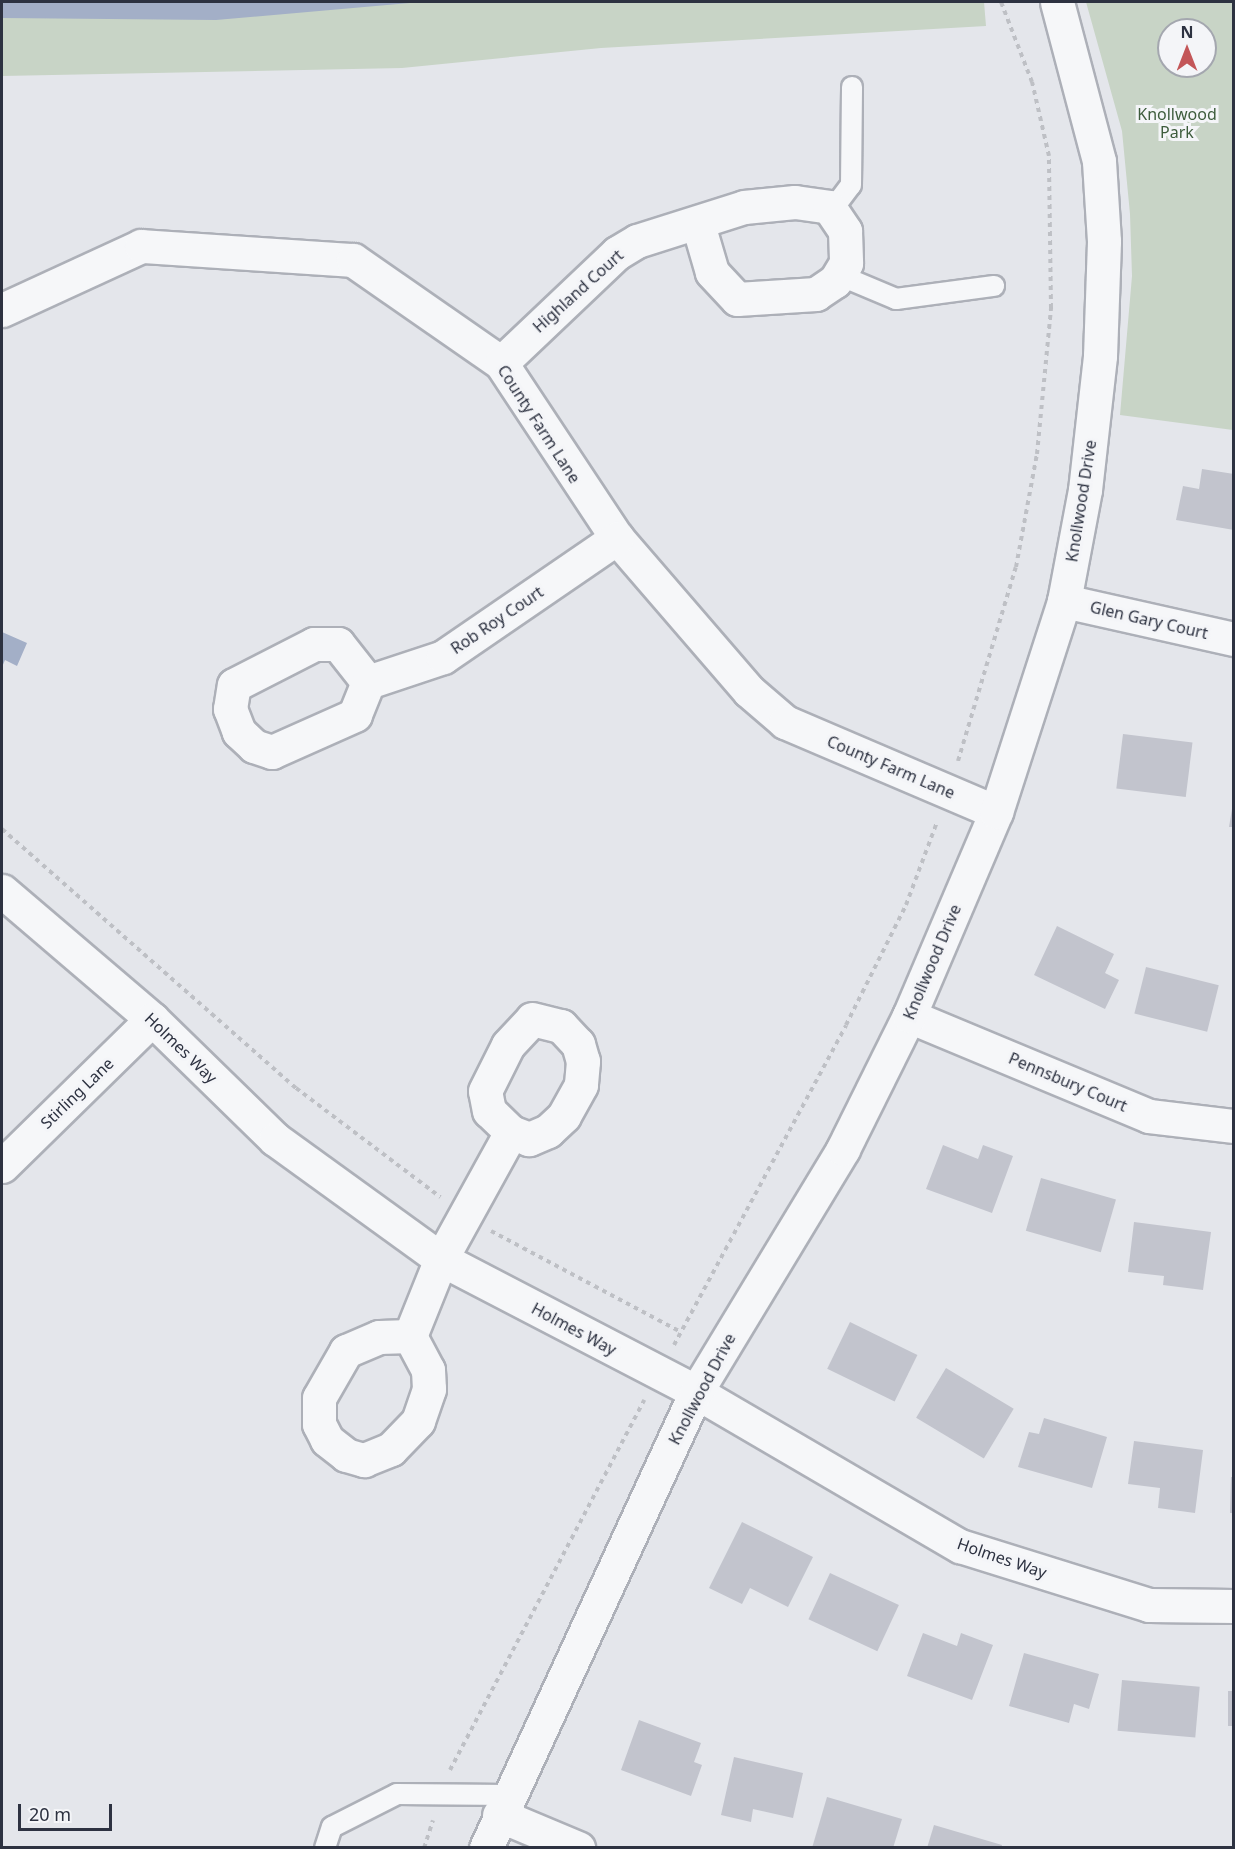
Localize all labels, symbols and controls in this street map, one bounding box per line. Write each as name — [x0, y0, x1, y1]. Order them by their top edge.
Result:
north arrow — [1157, 18, 1217, 78]
text: N — [1180, 21, 1194, 43]
park label: Knollwood Park — [1137, 104, 1217, 142]
street label: Highland Court — [529, 245, 627, 337]
street label: County Farm Lane — [494, 361, 584, 487]
street label: Knollwood Drive — [1062, 439, 1100, 563]
street label: Rob Roy Court — [447, 582, 547, 658]
street label: Glen Gary Court — [1088, 597, 1210, 643]
street label: County Farm Lane — [824, 731, 958, 803]
street label: Knollwood Drive — [899, 902, 965, 1022]
street label: Holmes Way — [141, 1009, 221, 1087]
street label: Pennsbury Court — [1006, 1048, 1130, 1116]
street label: Stirling Lane — [37, 1054, 117, 1132]
street label: Holmes Way — [528, 1299, 620, 1359]
street label: Knollwood Drive — [665, 1330, 739, 1448]
street label: Holmes Way — [955, 1534, 1049, 1582]
scale bar — [21, 1792, 116, 1830]
text: 20 m — [29, 1802, 71, 1826]

